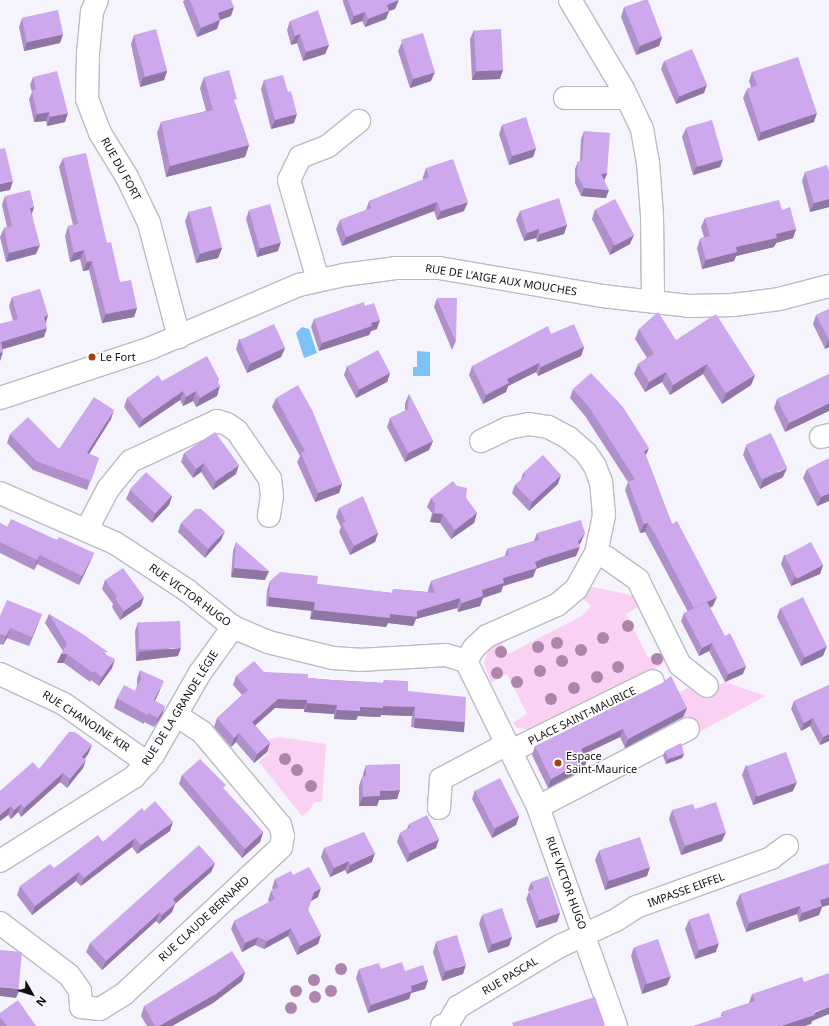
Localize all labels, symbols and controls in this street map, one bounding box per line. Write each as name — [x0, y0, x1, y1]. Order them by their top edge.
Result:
street label: RUE DU FORT — [98, 135, 144, 203]
street label: RUE DE L'AIGE AUX MOUCHES — [424, 261, 578, 299]
place label: Le Fort — [100, 350, 136, 364]
marker: Le Fort — [87, 352, 97, 362]
street label: RUE VICTOR HUGO — [146, 561, 234, 629]
street label: RUE DE LA GRANDE LÉGIE — [139, 648, 221, 768]
street label: PLACE SAINT-MAURICE — [526, 684, 638, 748]
street label: RUE CHANOINE KIR — [40, 688, 132, 754]
place label: Espace Saint-Maurice — [566, 750, 637, 776]
marker: Espace Saint-Maurice — [553, 758, 563, 768]
street label: RUE VICTOR HUGO — [543, 835, 589, 931]
street label: IMPASSE EIFFEL — [646, 870, 726, 910]
street label: RUE CLAUDE BERNARD — [156, 874, 252, 964]
street label: RUE PASCAL — [480, 954, 540, 998]
north arrow — [12, 974, 52, 1014]
text: N — [33, 994, 50, 1010]

